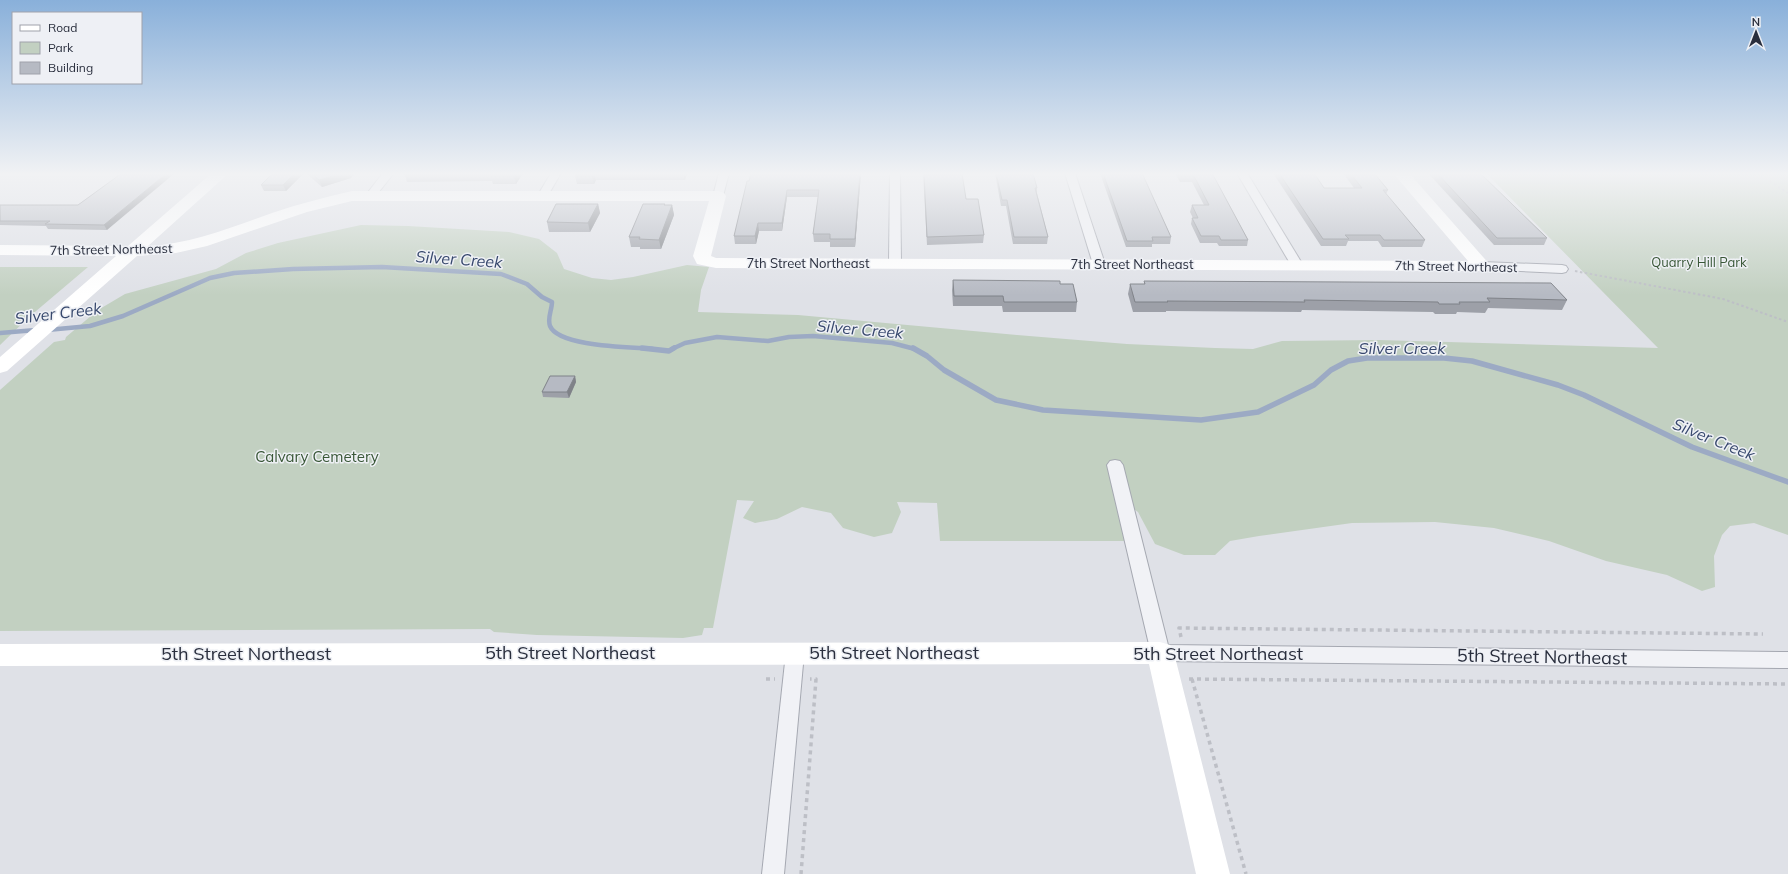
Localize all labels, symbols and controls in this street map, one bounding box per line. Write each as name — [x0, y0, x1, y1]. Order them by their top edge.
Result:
legend — [12, 12, 142, 84]
north arrow — [1736, 12, 1776, 52]
text: N — [1752, 15, 1760, 29]
text: Road — [48, 20, 77, 35]
text: Park — [48, 40, 74, 55]
text: Building — [48, 60, 93, 75]
street label: 7th Street Northeast — [49, 240, 173, 258]
water label: Silver Creek — [415, 246, 504, 272]
park label: Quarry Hill Park — [1651, 254, 1747, 270]
street label: 7th Street Northeast — [747, 255, 870, 271]
street label: 7th Street Northeast — [1071, 256, 1194, 272]
street label: 7th Street Northeast — [1394, 257, 1518, 275]
water label: Silver Creek — [14, 298, 103, 328]
water label: Silver Creek — [816, 315, 905, 343]
water label: Silver Creek — [1359, 338, 1446, 358]
water label: Silver Creek — [1670, 413, 1759, 465]
park label: Calvary Cemetery — [255, 447, 379, 466]
street label: 5th Street Northeast — [485, 641, 655, 664]
street label: 5th Street Northeast — [809, 641, 979, 664]
street label: 5th Street Northeast — [161, 642, 331, 665]
street label: 5th Street Northeast — [1133, 642, 1303, 665]
street label: 5th Street Northeast — [1457, 644, 1627, 669]

